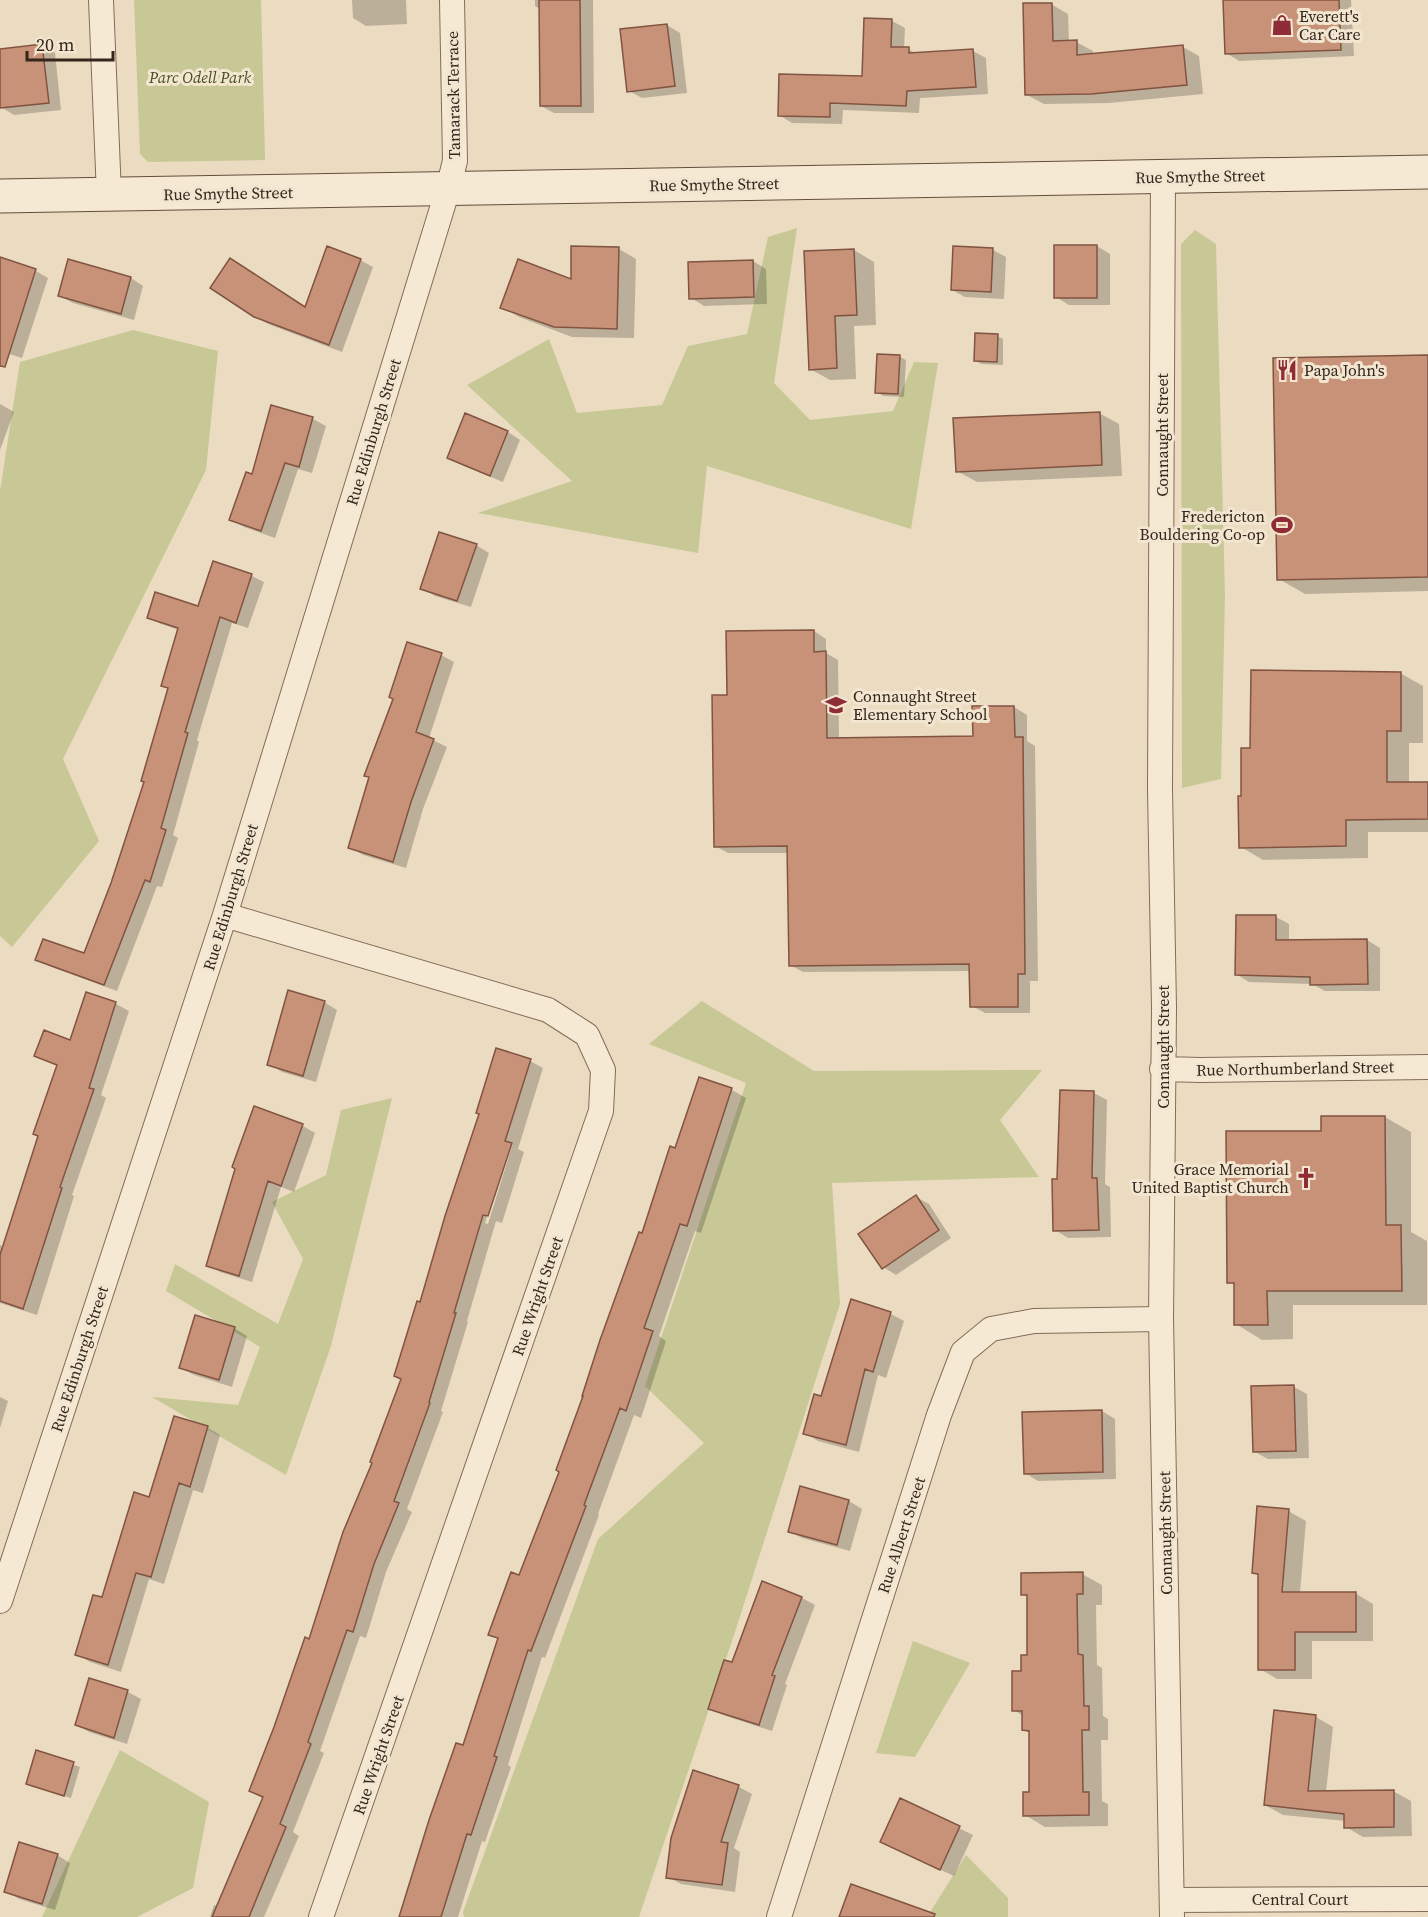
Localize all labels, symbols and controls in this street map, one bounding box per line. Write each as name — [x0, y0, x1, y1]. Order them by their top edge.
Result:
place label: Everett's Car Care — [1299, 5, 1361, 45]
shop icon: Everett's Car Care — [1270, 13, 1294, 37]
scale bar — [27, 24, 112, 62]
street label: Tamarack Terrace — [441, 31, 465, 159]
text: 20 m — [36, 32, 74, 57]
park label: Parc Odell Park — [148, 66, 251, 88]
street label: Rue Smythe Street — [1135, 164, 1266, 188]
street label: Rue Smythe Street — [649, 172, 780, 196]
street label: Rue Smythe Street — [163, 181, 294, 205]
street label: Rue Edinburgh Street — [340, 355, 406, 508]
restaurant icon: Papa John's — [1275, 358, 1299, 382]
place label: Papa John's — [1304, 359, 1385, 381]
street label: Connaught Street — [1151, 372, 1173, 497]
place label: Fredericton Bouldering Co-op — [1140, 505, 1265, 545]
sports icon: Fredericton Bouldering Co-op — [1270, 513, 1294, 537]
place label: Connaught Street Elementary School — [853, 685, 988, 725]
school or university icon: Connaught Street Elementary School — [824, 693, 848, 717]
street label: Rue Edinburgh Street — [197, 820, 263, 973]
street label: Connaught Street — [1152, 984, 1174, 1109]
street label: Rue Northumberland Street — [1196, 1055, 1395, 1081]
place label: Grace Memorial United Baptist Church — [1132, 1158, 1289, 1198]
church icon: Grace Memorial United Baptist Church — [1294, 1166, 1318, 1190]
street label: Rue Wright Street — [506, 1233, 568, 1359]
street label: Rue Edinburgh Street — [45, 1282, 113, 1435]
street label: Connaught Street — [1153, 1470, 1177, 1595]
street label: Rue Albert Street — [872, 1473, 930, 1596]
street label: Rue Wright Street — [347, 1692, 409, 1818]
street label: Central Court — [1252, 1888, 1349, 1910]

